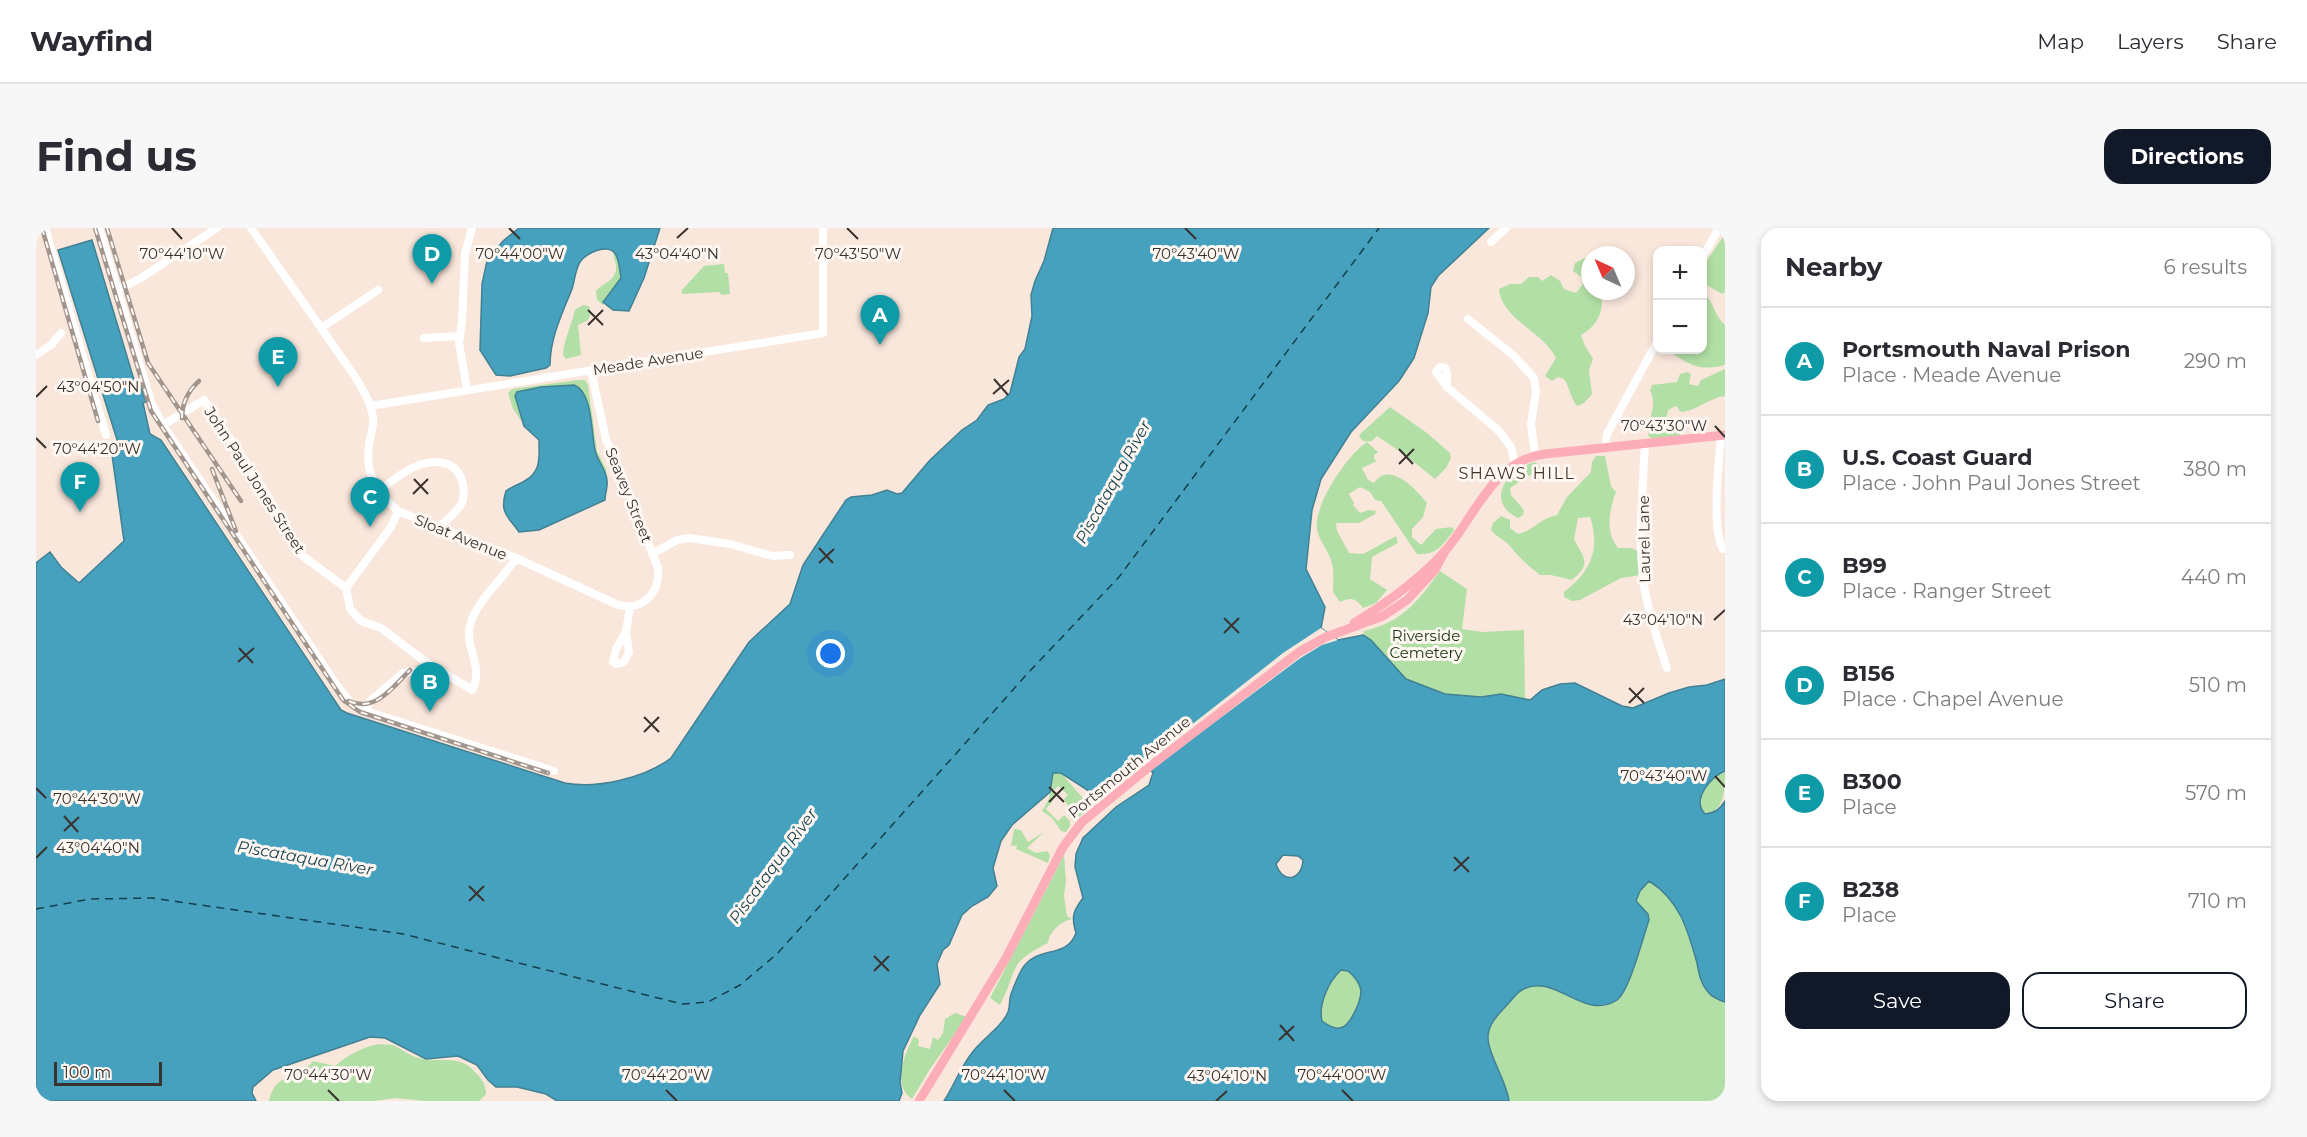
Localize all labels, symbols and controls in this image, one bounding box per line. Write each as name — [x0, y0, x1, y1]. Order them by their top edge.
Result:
text: Wayfind — [30, 24, 153, 58]
text: Map — [2037, 29, 2084, 54]
text: Layers — [2117, 29, 2184, 54]
text: Share — [2217, 29, 2277, 54]
button: Directions — [2104, 129, 2271, 184]
text: Find us — [36, 130, 197, 182]
pin: D — [412, 235, 452, 284]
text: 70°44'10"W — [139, 244, 225, 263]
text: 70°44'00"W — [476, 244, 565, 263]
text: 43°04'40"N — [635, 244, 719, 263]
text: 70°43'50"W — [815, 244, 901, 263]
text: 70°43'40"W — [1153, 244, 1240, 263]
north arrow — [1581, 246, 1635, 300]
map controls — [1653, 246, 1707, 354]
button: + — [1653, 246, 1707, 300]
text: Nearby — [1785, 251, 1882, 283]
text: 6 results — [2163, 255, 2247, 279]
pin: A — [860, 296, 900, 345]
button: − — [1653, 300, 1707, 354]
text: Portsmouth Naval Prison — [1842, 336, 2130, 363]
pin: E — [258, 338, 298, 387]
street label: Meade Avenue — [591, 343, 705, 379]
text: A — [1797, 349, 1812, 373]
text: 290 m — [2184, 349, 2247, 373]
text: Place · Meade Avenue — [1842, 363, 2061, 387]
text: 43°04'50"N — [56, 377, 140, 396]
street label: John Paul Jones Street — [200, 402, 310, 557]
text: 70°43'30"W — [1621, 416, 1707, 435]
water label: Piscataqua River — [1071, 417, 1155, 547]
text: 70°44'20"W — [53, 439, 141, 458]
text: U.S. Coast Guard — [1842, 444, 2033, 471]
street label: Seavey Street — [601, 445, 657, 545]
text: B — [1797, 457, 1812, 481]
text: 380 m — [2183, 457, 2247, 481]
pin: F — [60, 462, 99, 512]
district label: SHAWS HILL — [1459, 464, 1576, 483]
text: Place · John Paul Jones Street — [1842, 471, 2141, 495]
pin: C — [350, 478, 390, 527]
street label: Laurel Lane — [1634, 495, 1654, 583]
street label: Sloat Avenue — [412, 510, 510, 564]
text: B99 — [1842, 552, 1887, 579]
text: C — [1797, 565, 1812, 589]
text: 440 m — [2181, 565, 2247, 589]
text: Place · Ranger Street — [1842, 579, 2051, 603]
text: 43°04'10"N — [1623, 610, 1703, 629]
park label: Riverside Cemetery — [1389, 626, 1463, 662]
your location — [816, 639, 845, 668]
text: B156 — [1842, 660, 1895, 687]
pin: B — [410, 662, 450, 712]
text: D — [1796, 673, 1813, 697]
text: 510 m — [2189, 673, 2247, 697]
text: Place · Chapel Avenue — [1842, 687, 2063, 711]
street label: Portsmouth Avenue — [1064, 712, 1194, 822]
text: 70°43'40"W — [1621, 766, 1708, 785]
text: B300 — [1842, 768, 1902, 795]
text: E — [1798, 781, 1811, 805]
text: 570 m — [2185, 781, 2247, 805]
text: 70°44'30"W — [53, 789, 141, 808]
text: Place — [1842, 795, 1897, 819]
water label: Piscataqua River — [725, 804, 821, 927]
water label: Piscataqua River — [236, 837, 375, 879]
text: 43°04'40"N — [56, 838, 140, 857]
text: B238 — [1842, 876, 1899, 903]
text: F — [1798, 889, 1811, 913]
text: 710 m — [2188, 889, 2247, 913]
text: Place — [1842, 903, 1897, 927]
button: Save — [1785, 972, 2010, 1029]
button: Share — [2022, 972, 2247, 1029]
scale bar — [54, 1059, 162, 1086]
text: 100 m — [63, 1063, 111, 1082]
text: 70°44'30"W — [284, 1065, 372, 1084]
text: 70°44'20"W — [622, 1065, 710, 1084]
text: 70°44'10"W — [961, 1065, 1047, 1084]
text: 70°44'00"W — [1298, 1065, 1387, 1084]
text: 43°04'10"N — [1187, 1066, 1267, 1085]

